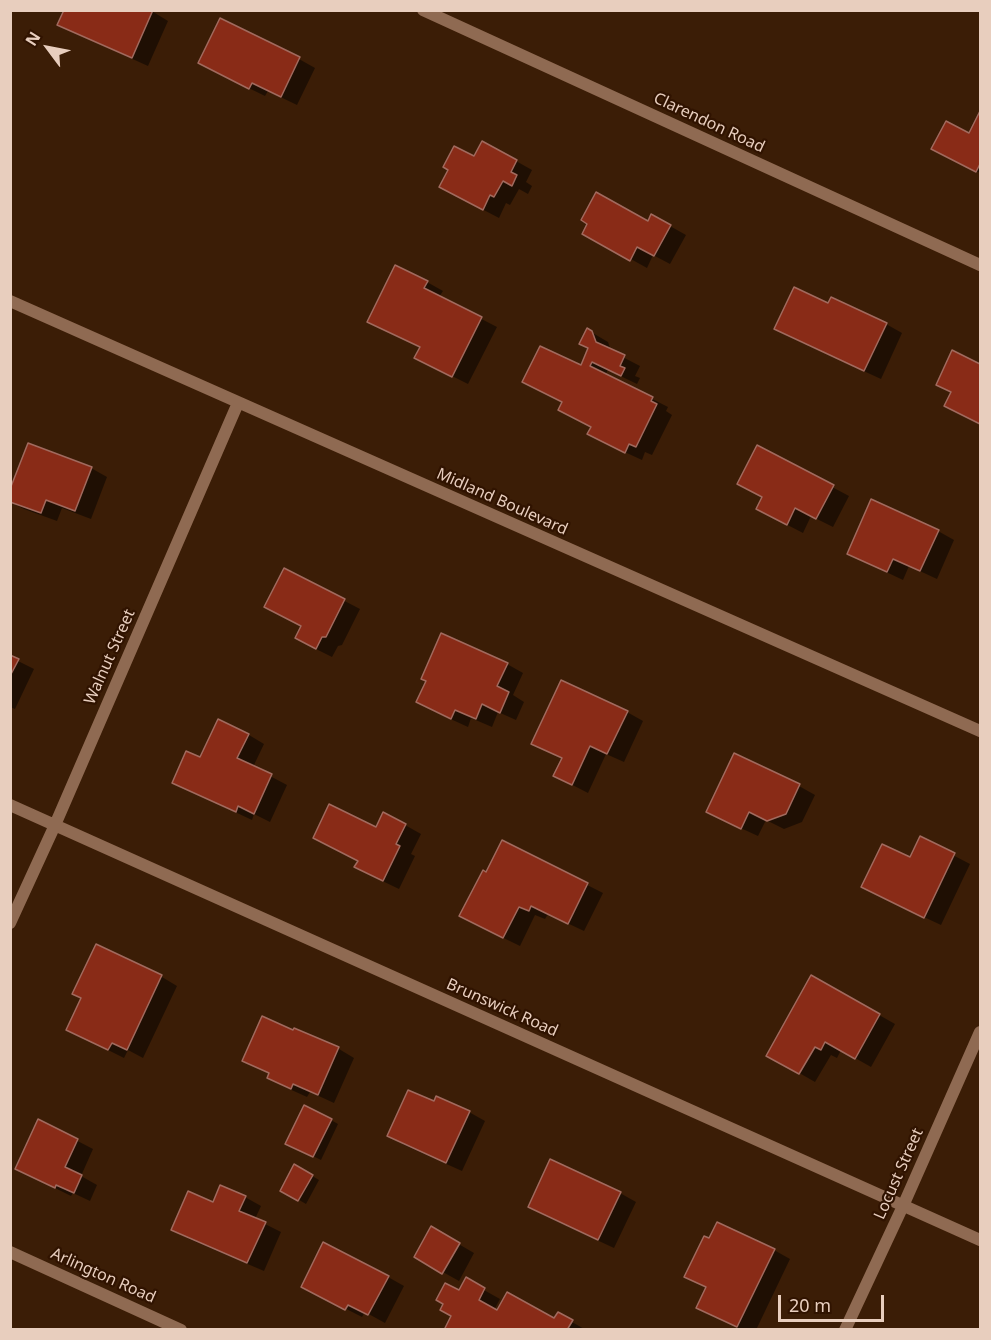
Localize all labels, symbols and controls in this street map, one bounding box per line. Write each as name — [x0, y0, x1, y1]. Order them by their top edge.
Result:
north arrow — [18, 18, 78, 78]
text: N — [20, 27, 46, 50]
street label: Clarendon Road — [650, 89, 768, 157]
street label: Midland Boulevard — [433, 464, 571, 540]
street label: Walnut Street — [80, 606, 140, 708]
street label: Brunswick Road — [443, 975, 561, 1041]
street label: Locust Street — [870, 1125, 928, 1223]
street label: Arlington Road — [48, 1244, 158, 1308]
scale bar — [781, 1283, 888, 1321]
text: 20 m — [789, 1293, 831, 1317]

